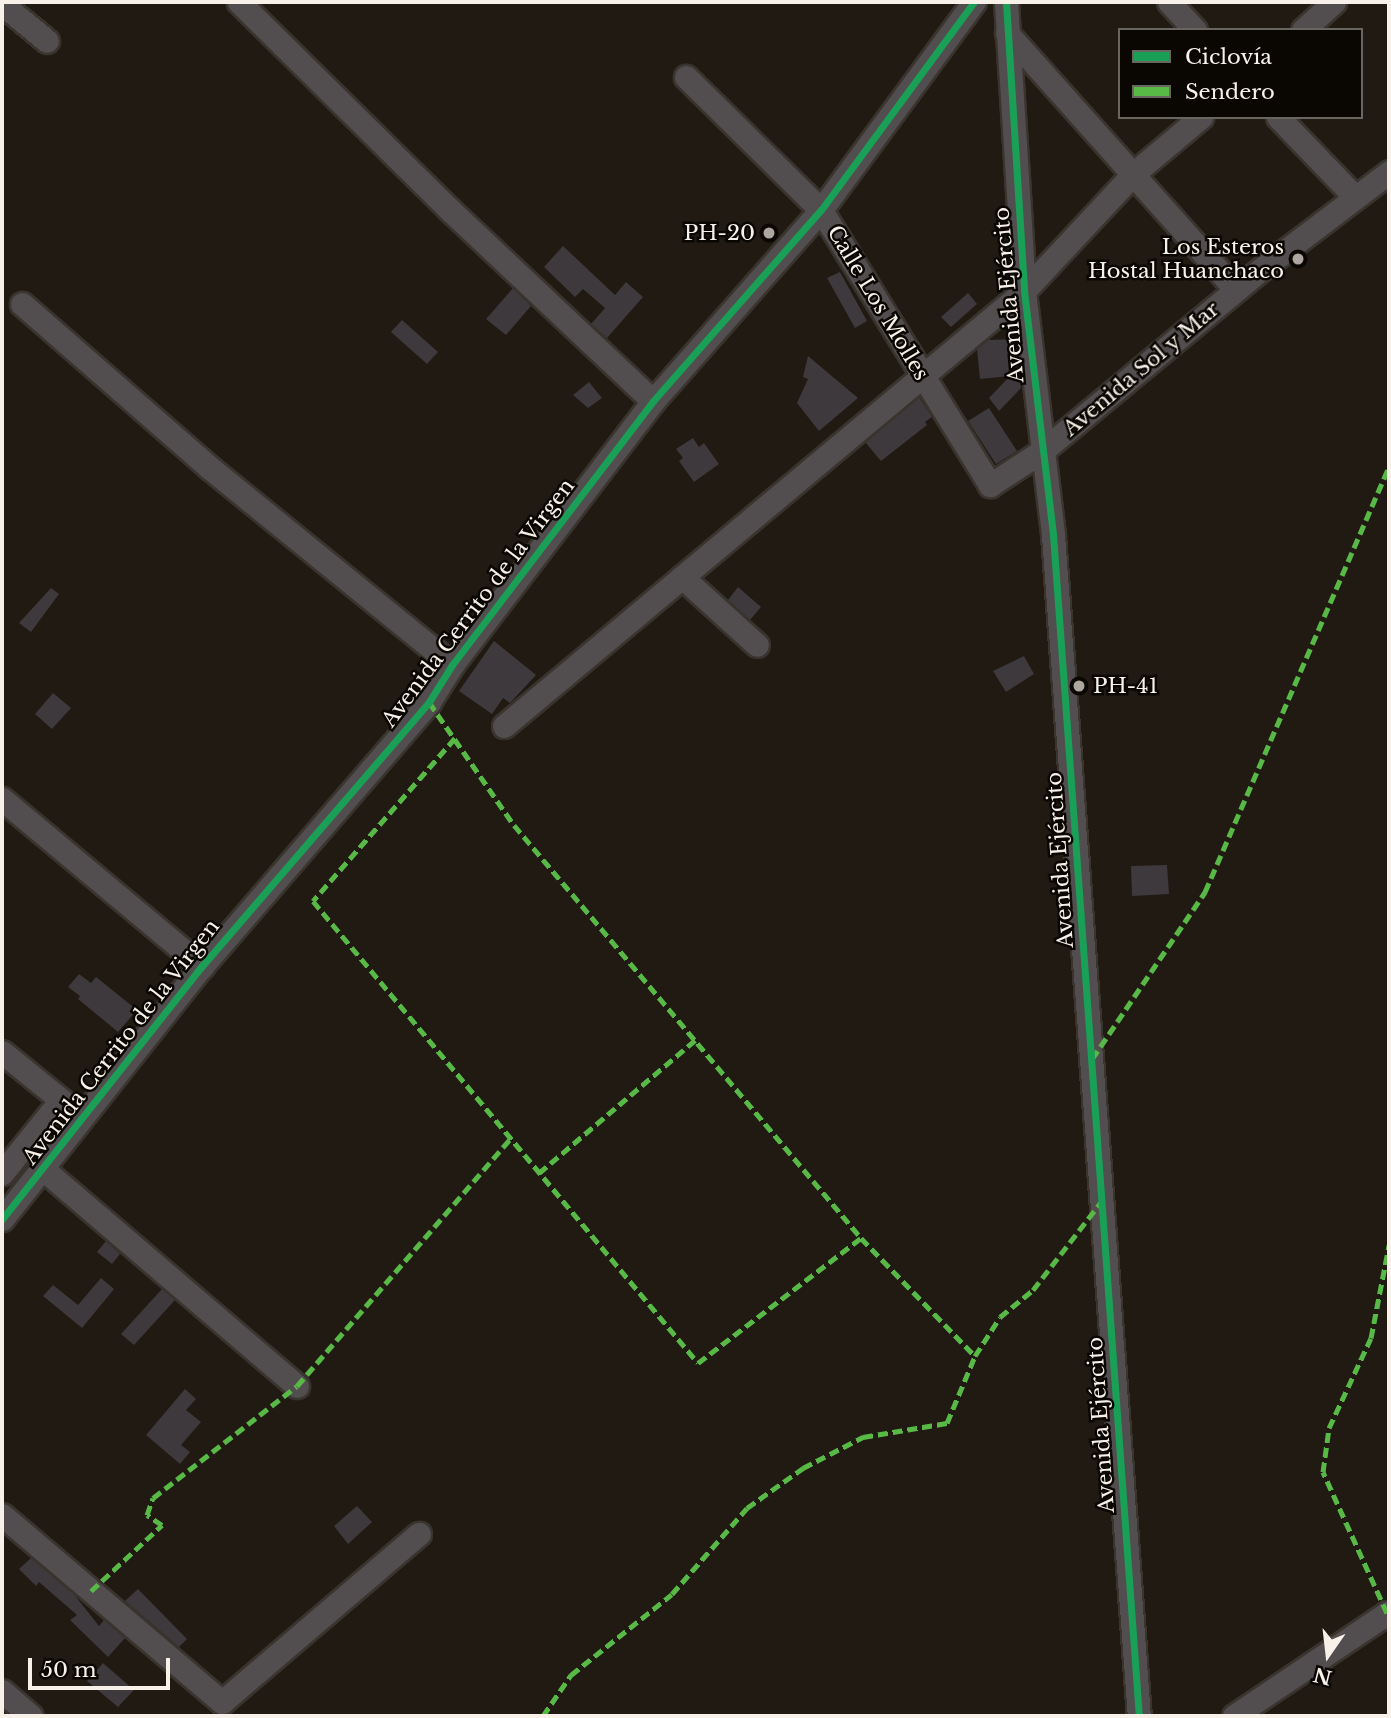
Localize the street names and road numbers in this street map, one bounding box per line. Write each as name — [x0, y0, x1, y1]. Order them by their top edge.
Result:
street label: Avenida Ejército — [989, 206, 1029, 384]
street label: Calle Los Molles — [822, 221, 934, 385]
street label: Avenida Sol y Mar — [1057, 296, 1225, 442]
street label: Avenida Cerrito de la Virgen — [376, 473, 580, 733]
street label: Avenida Ejército — [1041, 771, 1079, 949]
street label: Avenida Cerrito de la Virgen — [17, 914, 225, 1170]
street label: Avenida Ejército — [1082, 1336, 1120, 1514]

